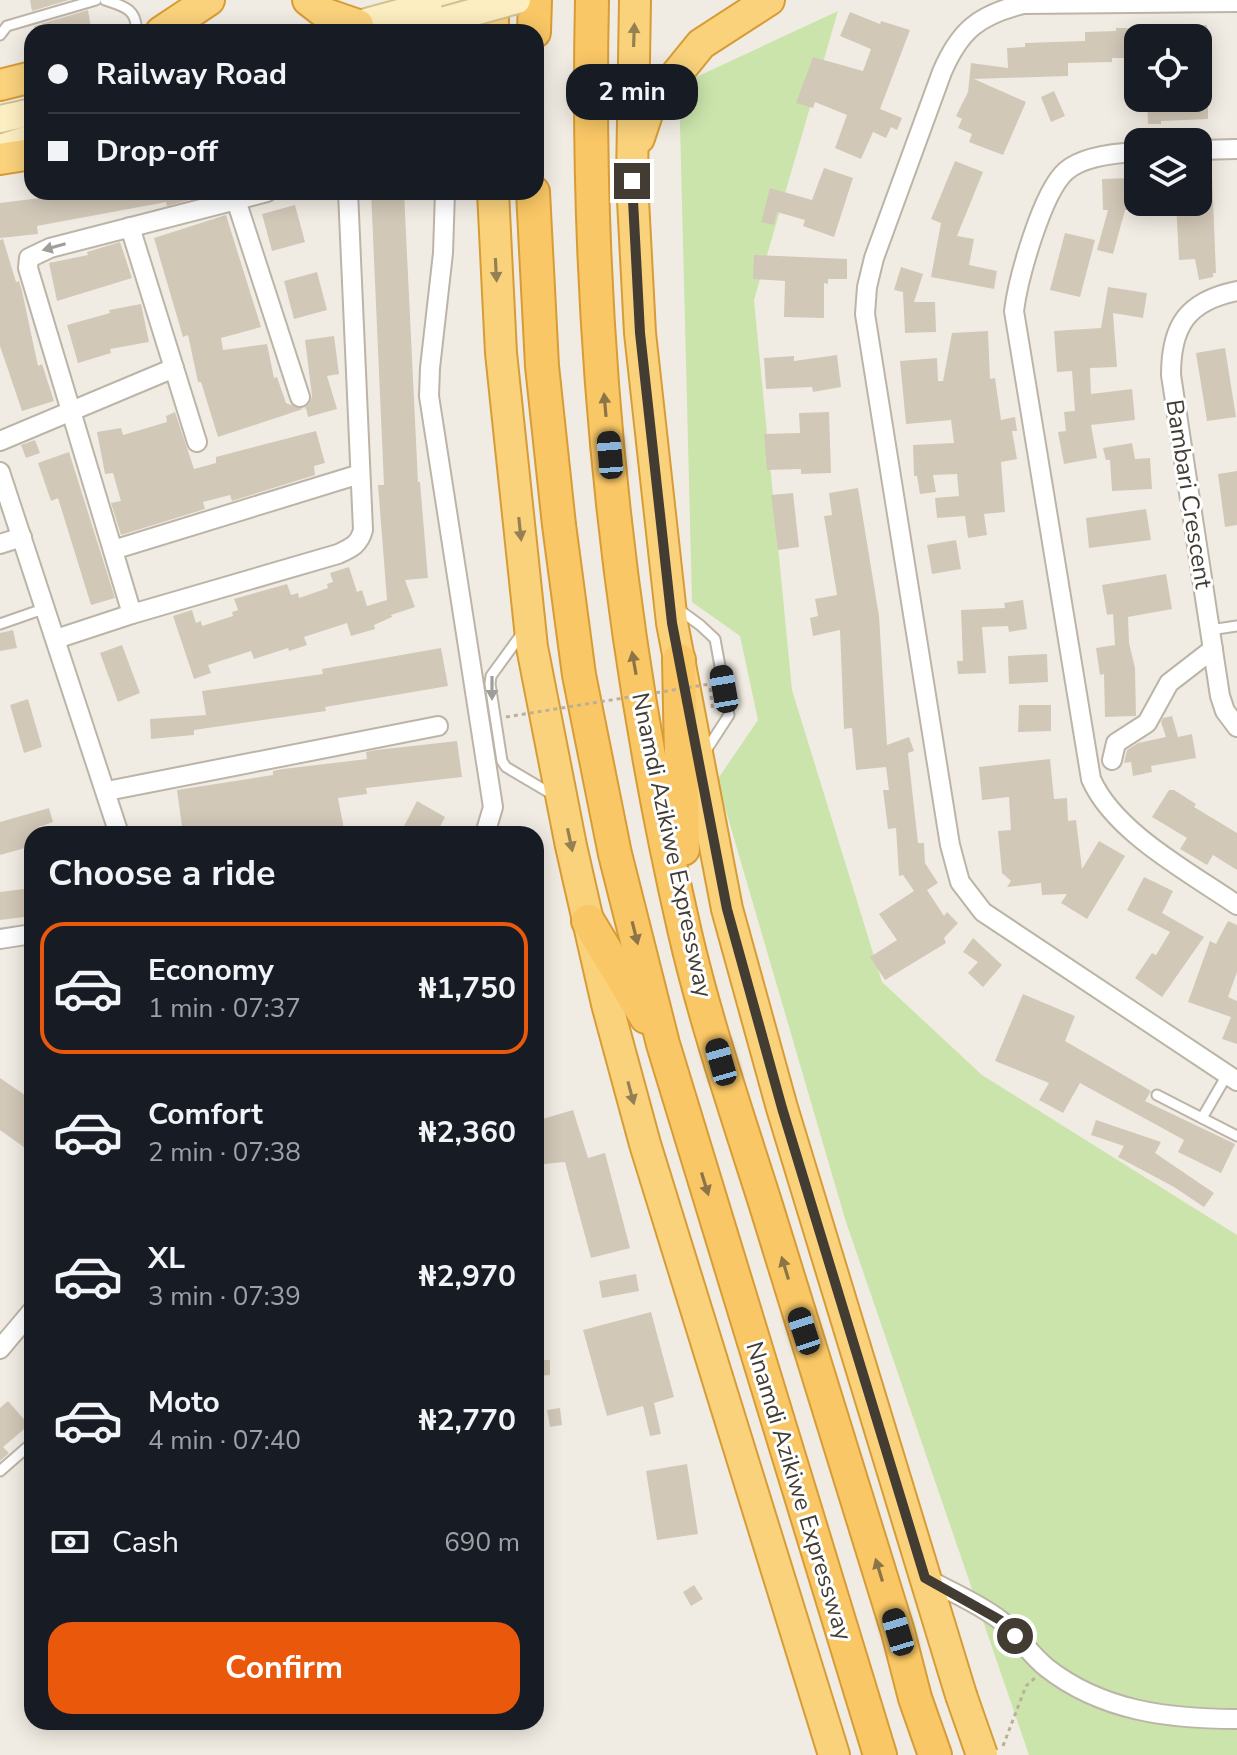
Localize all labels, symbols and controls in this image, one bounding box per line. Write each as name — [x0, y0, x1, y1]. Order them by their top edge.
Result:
one-way arrow — [627, 22, 640, 47]
map controls — [1124, 24, 1212, 216]
button: locate — [1124, 24, 1212, 112]
text: Railway Road — [96, 54, 287, 95]
callout: 2 min — [566, 65, 698, 121]
text: 2 min — [598, 74, 666, 109]
button: layers — [1124, 128, 1212, 216]
text: Drop-off — [96, 131, 218, 172]
route end — [614, 163, 650, 199]
one-way arrow — [42, 241, 66, 254]
one-way arrow — [490, 258, 503, 283]
one-way arrow — [598, 392, 611, 417]
street label: Bambari Crescent — [1158, 397, 1220, 591]
car — [596, 430, 624, 480]
one-way arrow — [513, 517, 526, 542]
one-way arrow — [627, 650, 640, 675]
car — [708, 663, 740, 715]
one-way arrow — [486, 676, 498, 702]
street label: Nnamdi Azikiwe Expressway — [624, 690, 720, 1001]
one-way arrow — [564, 828, 577, 853]
text: Choose a ride — [48, 849, 276, 898]
one-way arrow — [630, 921, 642, 946]
text: Economy — [148, 950, 274, 991]
icon: car — [52, 952, 124, 1024]
text: ₦1,750 — [419, 968, 516, 1009]
text: 1 min · 07:37 — [148, 991, 301, 1026]
car — [703, 1036, 739, 1088]
one-way arrow — [625, 1082, 638, 1106]
text: Comfort — [148, 1094, 263, 1135]
icon: car — [52, 1096, 124, 1168]
text: ₦2,360 — [419, 1112, 516, 1153]
text: 2 min · 07:38 — [148, 1135, 301, 1170]
one-way arrow — [699, 1172, 712, 1196]
text: XL — [148, 1238, 185, 1279]
icon: car — [52, 1240, 124, 1312]
one-way arrow — [778, 1255, 791, 1279]
text: ₦2,970 — [419, 1256, 516, 1297]
text: 3 min · 07:39 — [148, 1279, 301, 1314]
car — [785, 1304, 823, 1358]
street label: Nnamdi Azikiwe Expressway — [738, 1338, 860, 1645]
text: Moto — [148, 1382, 220, 1423]
icon: car — [52, 1384, 124, 1456]
text: ₦2,770 — [419, 1400, 516, 1441]
text: 4 min · 07:40 — [148, 1423, 301, 1458]
icon: cash — [48, 1520, 92, 1564]
text: Cash — [112, 1522, 179, 1563]
text: 690 m — [444, 1525, 520, 1560]
one-way arrow — [872, 1557, 885, 1581]
car — [880, 1606, 916, 1658]
route start — [997, 1618, 1033, 1654]
button: Confirm — [48, 1622, 520, 1714]

